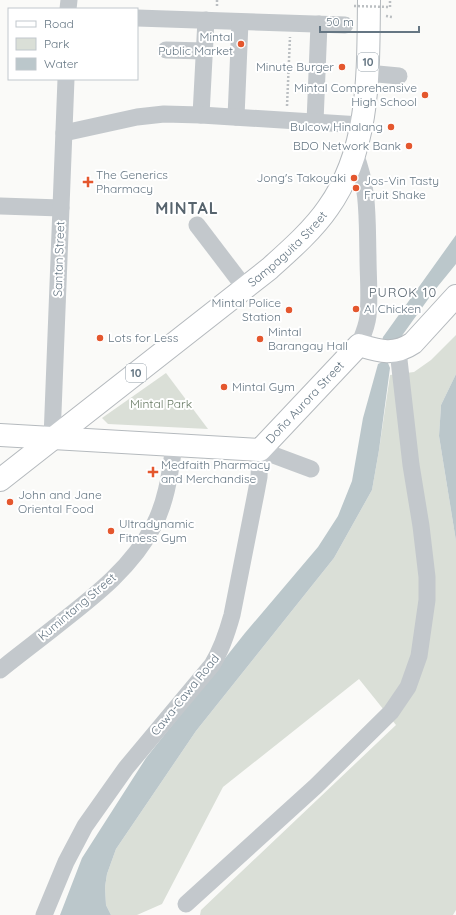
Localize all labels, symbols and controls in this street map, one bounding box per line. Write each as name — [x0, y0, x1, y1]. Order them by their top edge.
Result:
legend — [8, 8, 138, 80]
scale bar — [320, 8, 419, 34]
text: 50 m — [326, 14, 354, 29]
text: Road — [44, 16, 74, 31]
place label: Mintal Public Market — [158, 29, 233, 58]
text: Park — [44, 36, 69, 51]
marker: Mintal Public Market — [236, 39, 246, 49]
road number: 10 — [358, 53, 378, 71]
text: Water — [44, 56, 79, 71]
place label: Minute Burger — [256, 59, 334, 74]
marker: Minute Burger — [337, 62, 347, 72]
place label: Mintal Comprehensive High School — [294, 80, 417, 109]
marker: Mintal Comprehensive High School — [420, 90, 430, 100]
place label: Bulcow Hinalang — [290, 119, 383, 134]
marker: Bulcow Hinalang — [386, 122, 396, 132]
place label: BDO Network Bank — [293, 138, 401, 153]
marker: BDO Network Bank — [404, 141, 414, 151]
place label: The Generics Pharmacy — [96, 167, 168, 196]
place label: Jong's Takoyaki — [256, 170, 346, 185]
marker: Jong's Takoyaki — [349, 173, 359, 183]
place label: Jos-Vin Tasty Fruit Shake — [364, 173, 439, 202]
marker: The Generics Pharmacy — [83, 177, 93, 187]
marker: Jos-Vin Tasty Fruit Shake — [351, 183, 361, 193]
district label: MINTAL — [155, 198, 219, 218]
street label: Sampaguita Street — [245, 208, 330, 290]
street label: Santan Street — [50, 221, 67, 297]
district label: PUROK 10 — [369, 284, 437, 300]
place label: Mintal Police Station — [212, 295, 281, 324]
place label: Al Chicken — [364, 301, 421, 316]
marker: Al Chicken — [351, 304, 361, 314]
marker: Mintal Police Station — [284, 305, 294, 315]
place label: Mintal Barangay Hall — [268, 324, 348, 353]
place label: Lots for Less — [108, 330, 179, 345]
marker: Lots for Less — [95, 333, 105, 343]
marker: Mintal Barangay Hall — [255, 334, 265, 344]
street label: Doña Aurora Street — [262, 358, 347, 446]
road number: 10 — [126, 364, 146, 382]
place label: Mintal Gym — [232, 379, 295, 394]
marker: Mintal Gym — [219, 382, 229, 392]
park label: Mintal Park — [130, 396, 192, 411]
place label: Medfaith Pharmacy and Merchandise — [161, 457, 270, 486]
marker: Medfaith Pharmacy and Merchandise — [148, 467, 158, 477]
place label: John and Jane Oriental Food — [18, 487, 102, 516]
marker: John and Jane Oriental Food — [5, 497, 15, 507]
place label: Ultradynamic Fitness Gym — [119, 516, 194, 545]
marker: Ultradynamic Fitness Gym — [106, 526, 116, 536]
street label: Kumintang Street — [35, 570, 119, 644]
street label: Cawa-Cawa Road — [147, 651, 222, 738]

